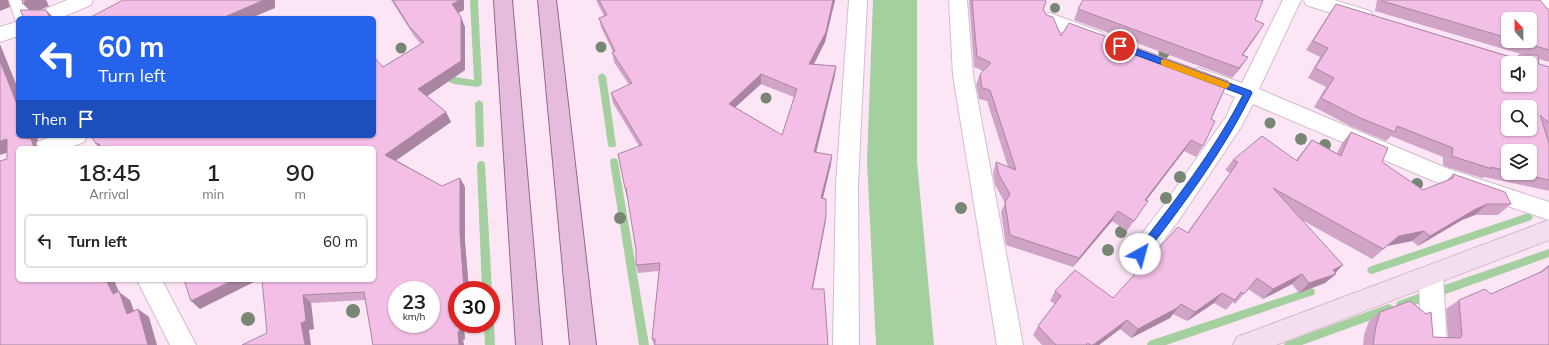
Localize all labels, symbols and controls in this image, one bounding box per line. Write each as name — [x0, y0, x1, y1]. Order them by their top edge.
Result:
north arrow — [1501, 12, 1537, 48]
map controls — [1501, 12, 1537, 180]
text: 60 m — [98, 29, 164, 64]
pin — [1103, 29, 1137, 63]
icon: left — [32, 32, 84, 84]
icon: arrive — [1109, 35, 1131, 57]
button: sound — [1501, 56, 1537, 92]
text: Turn left — [98, 64, 166, 87]
button: search — [1501, 100, 1537, 136]
icon: arrive — [75, 108, 97, 130]
text: Then — [32, 110, 67, 129]
button: layers — [1501, 144, 1537, 180]
text: 18:45 — [77, 157, 141, 187]
text: 1 — [206, 157, 220, 187]
text: 90 — [286, 157, 315, 187]
text: Arrival — [89, 186, 129, 202]
text: min — [202, 186, 224, 202]
text: m — [294, 186, 306, 202]
icon: left — [34, 230, 56, 252]
text: Turn left — [68, 232, 127, 251]
text: 60 m — [323, 232, 358, 251]
position arrow — [1119, 233, 1161, 275]
speed limit sign: 30 — [448, 281, 500, 333]
text: 23 — [402, 289, 426, 314]
text: km/h — [403, 310, 425, 323]

